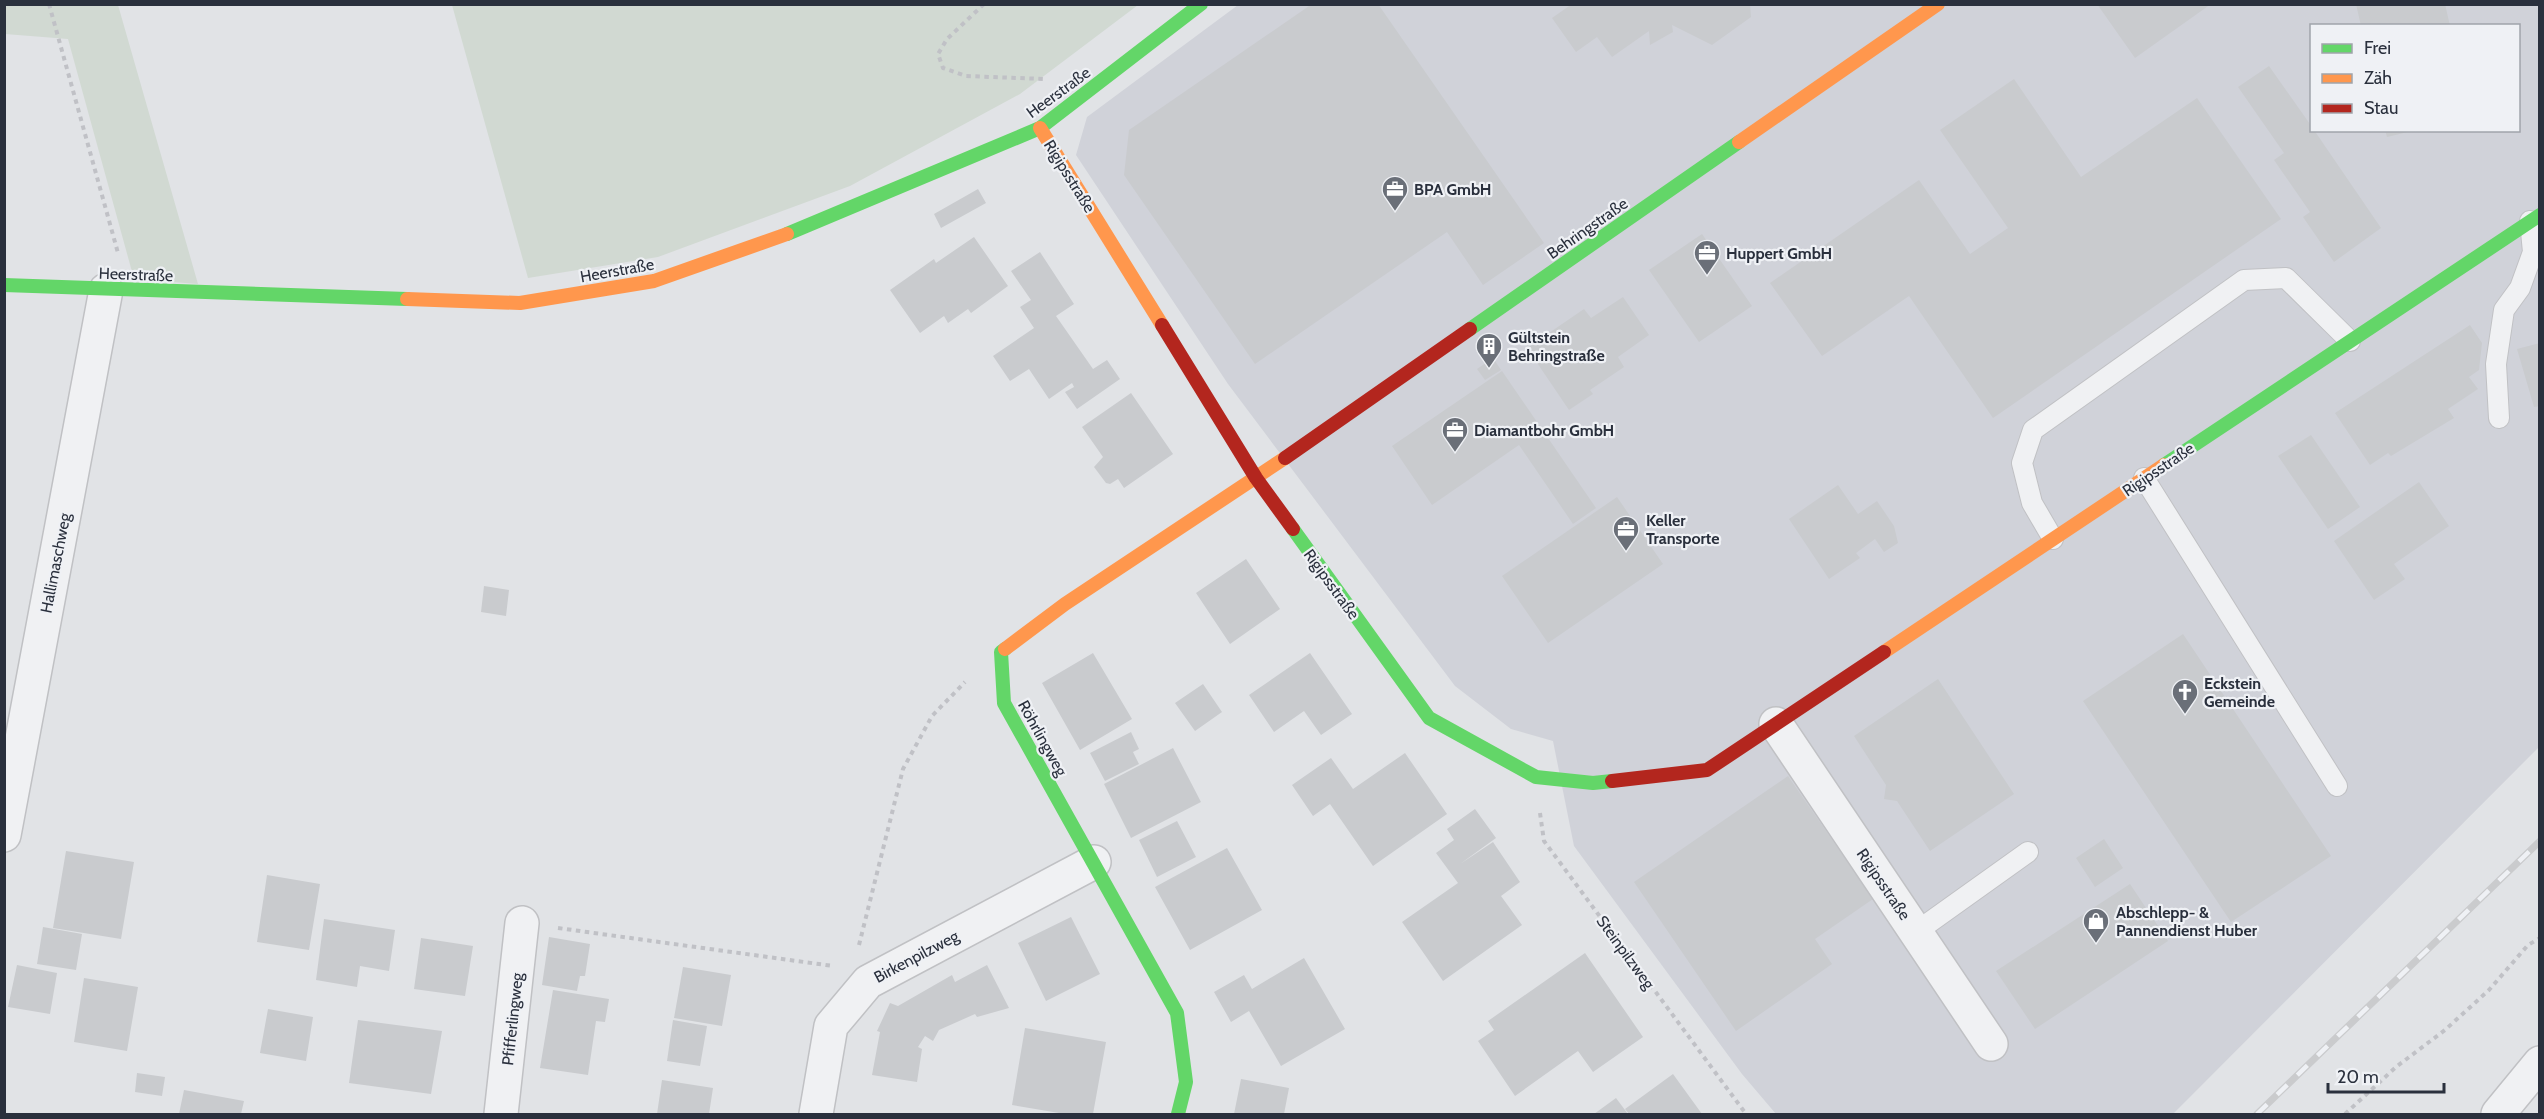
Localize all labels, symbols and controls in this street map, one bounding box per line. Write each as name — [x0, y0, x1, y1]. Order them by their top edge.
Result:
legend — [2310, 24, 2520, 132]
text: Frei — [2364, 37, 2391, 59]
street label: Heerstraße — [1023, 63, 1094, 122]
text: Zäh — [2364, 67, 2392, 89]
text: Stau — [2364, 97, 2398, 119]
street label: Rigipsstraße — [1040, 136, 1099, 216]
office icon: BPA GmbH — [1380, 174, 1410, 212]
place label: BPA GmbH — [1414, 180, 1491, 199]
street label: Behringstraße — [1543, 194, 1631, 263]
office icon: Huppert GmbH — [1692, 238, 1722, 276]
place label: Huppert GmbH — [1726, 244, 1832, 263]
street label: Heerstraße — [579, 255, 655, 286]
street label: Heerstraße — [98, 264, 174, 285]
place label: Gültstein Behringstraße — [1508, 328, 1605, 365]
building icon: Gültstein Behringstraße — [1474, 331, 1504, 369]
office icon: Diamantbohr GmbH — [1440, 415, 1470, 453]
place label: Diamantbohr GmbH — [1474, 421, 1614, 440]
street label: Rigipsstraße — [2119, 439, 2198, 500]
street label: Hallimaschweg — [36, 510, 75, 615]
place label: Keller Transporte — [1646, 511, 1720, 548]
office icon: Keller Transporte — [1611, 514, 1641, 552]
street label: Rigipsstraße — [1300, 545, 1363, 623]
place label: Eckstein Gemeinde — [2204, 674, 2275, 711]
church icon: Eckstein Gemeinde — [2170, 677, 2200, 715]
street label: Röhrlingweg — [1014, 697, 1072, 780]
street label: Rigipsstraße — [1853, 845, 1914, 924]
place label: Abschlepp- & Pannendienst Huber — [2116, 903, 2258, 940]
shop icon: Abschlepp- & Pannendienst Huber — [2081, 906, 2111, 944]
street label: Steinpilzweg — [1593, 912, 1659, 994]
street label: Birkenpilzweg — [871, 926, 963, 987]
street label: Pfifferlingweg — [498, 971, 527, 1066]
scale bar — [2328, 1056, 2444, 1094]
text: 20 m — [2337, 1066, 2379, 1088]

